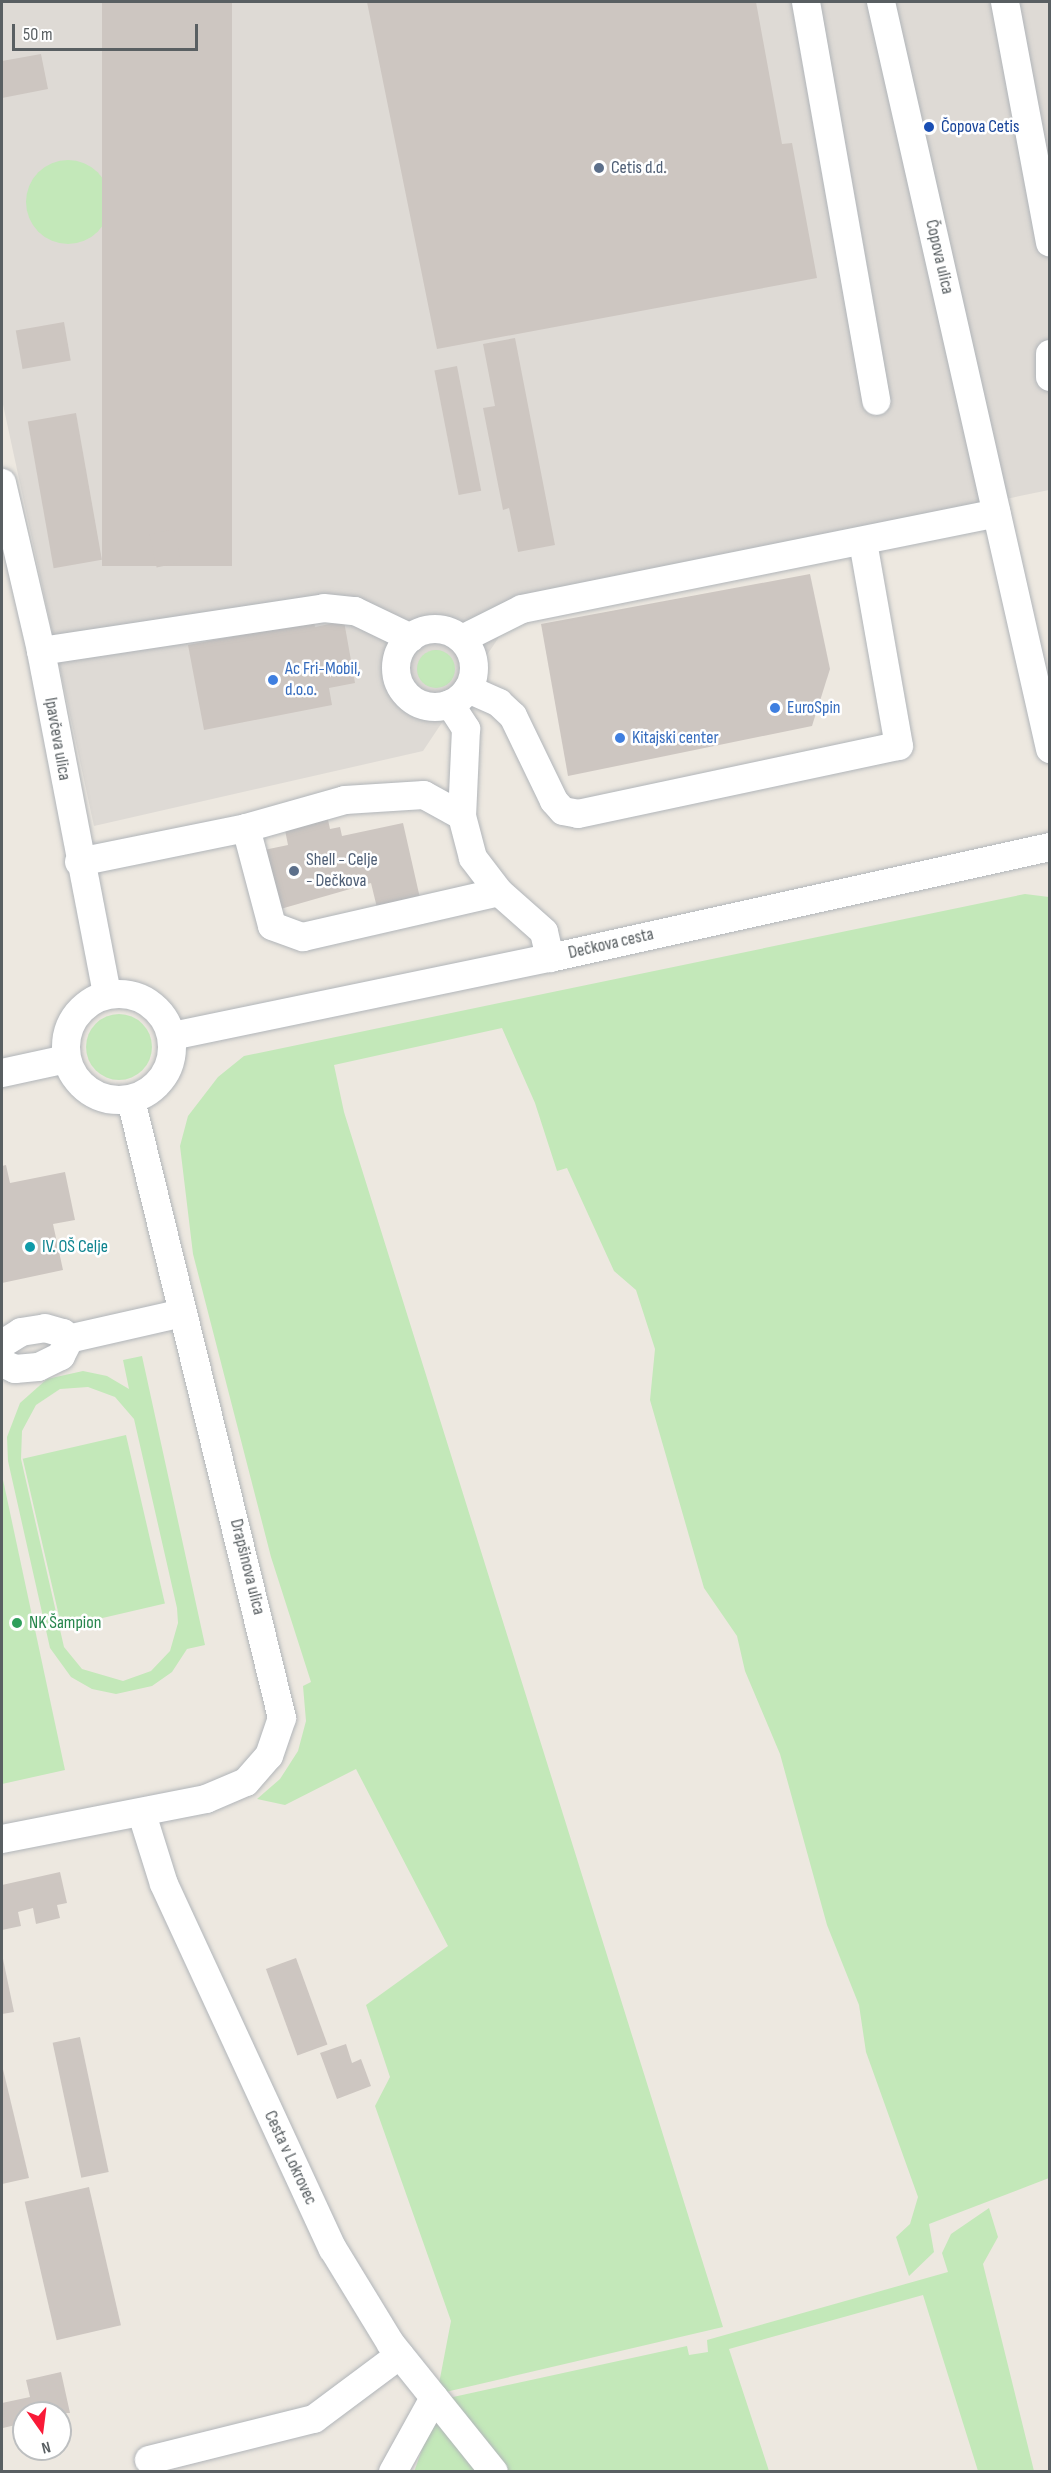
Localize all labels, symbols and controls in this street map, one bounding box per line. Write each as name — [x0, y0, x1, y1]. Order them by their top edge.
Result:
scale bar — [15, 12, 201, 50]
text: 50 m — [23, 24, 53, 45]
place label: Čopova Cetis — [941, 116, 1019, 138]
marker: Čopova Cetis — [922, 120, 936, 134]
place label: Cetis d.d. — [611, 157, 667, 179]
marker: Cetis d.d. — [592, 161, 606, 175]
street label: Čopova ulica — [920, 218, 958, 296]
place label: Ac Fri-Mobil, d.o.o. — [285, 659, 361, 702]
marker: Ac Fri-Mobil, d.o.o. — [266, 673, 280, 687]
street label: Ipavčeva ulica — [39, 696, 75, 782]
place label: EuroSpin — [787, 697, 840, 719]
marker: EuroSpin — [768, 701, 782, 715]
place label: Kitajski center — [632, 727, 719, 749]
marker: Kitajski center — [613, 731, 627, 745]
place label: Shell - Celje - Dečkova — [306, 850, 378, 892]
marker: Shell - Celje - Dečkova — [287, 864, 301, 878]
street label: Dečkova cesta — [566, 924, 656, 964]
place label: IV. OŠ Celje — [42, 1236, 108, 1258]
marker: IV. OŠ Celje — [23, 1240, 37, 1254]
street label: Drapšinova ulica — [225, 1517, 269, 1617]
place label: NK Šampion — [29, 1612, 101, 1634]
marker: NK Šampion — [10, 1616, 24, 1630]
street label: Cesta v Lokrovec — [259, 2107, 321, 2209]
north arrow — [12, 2401, 72, 2461]
text: N — [40, 2437, 52, 2457]

